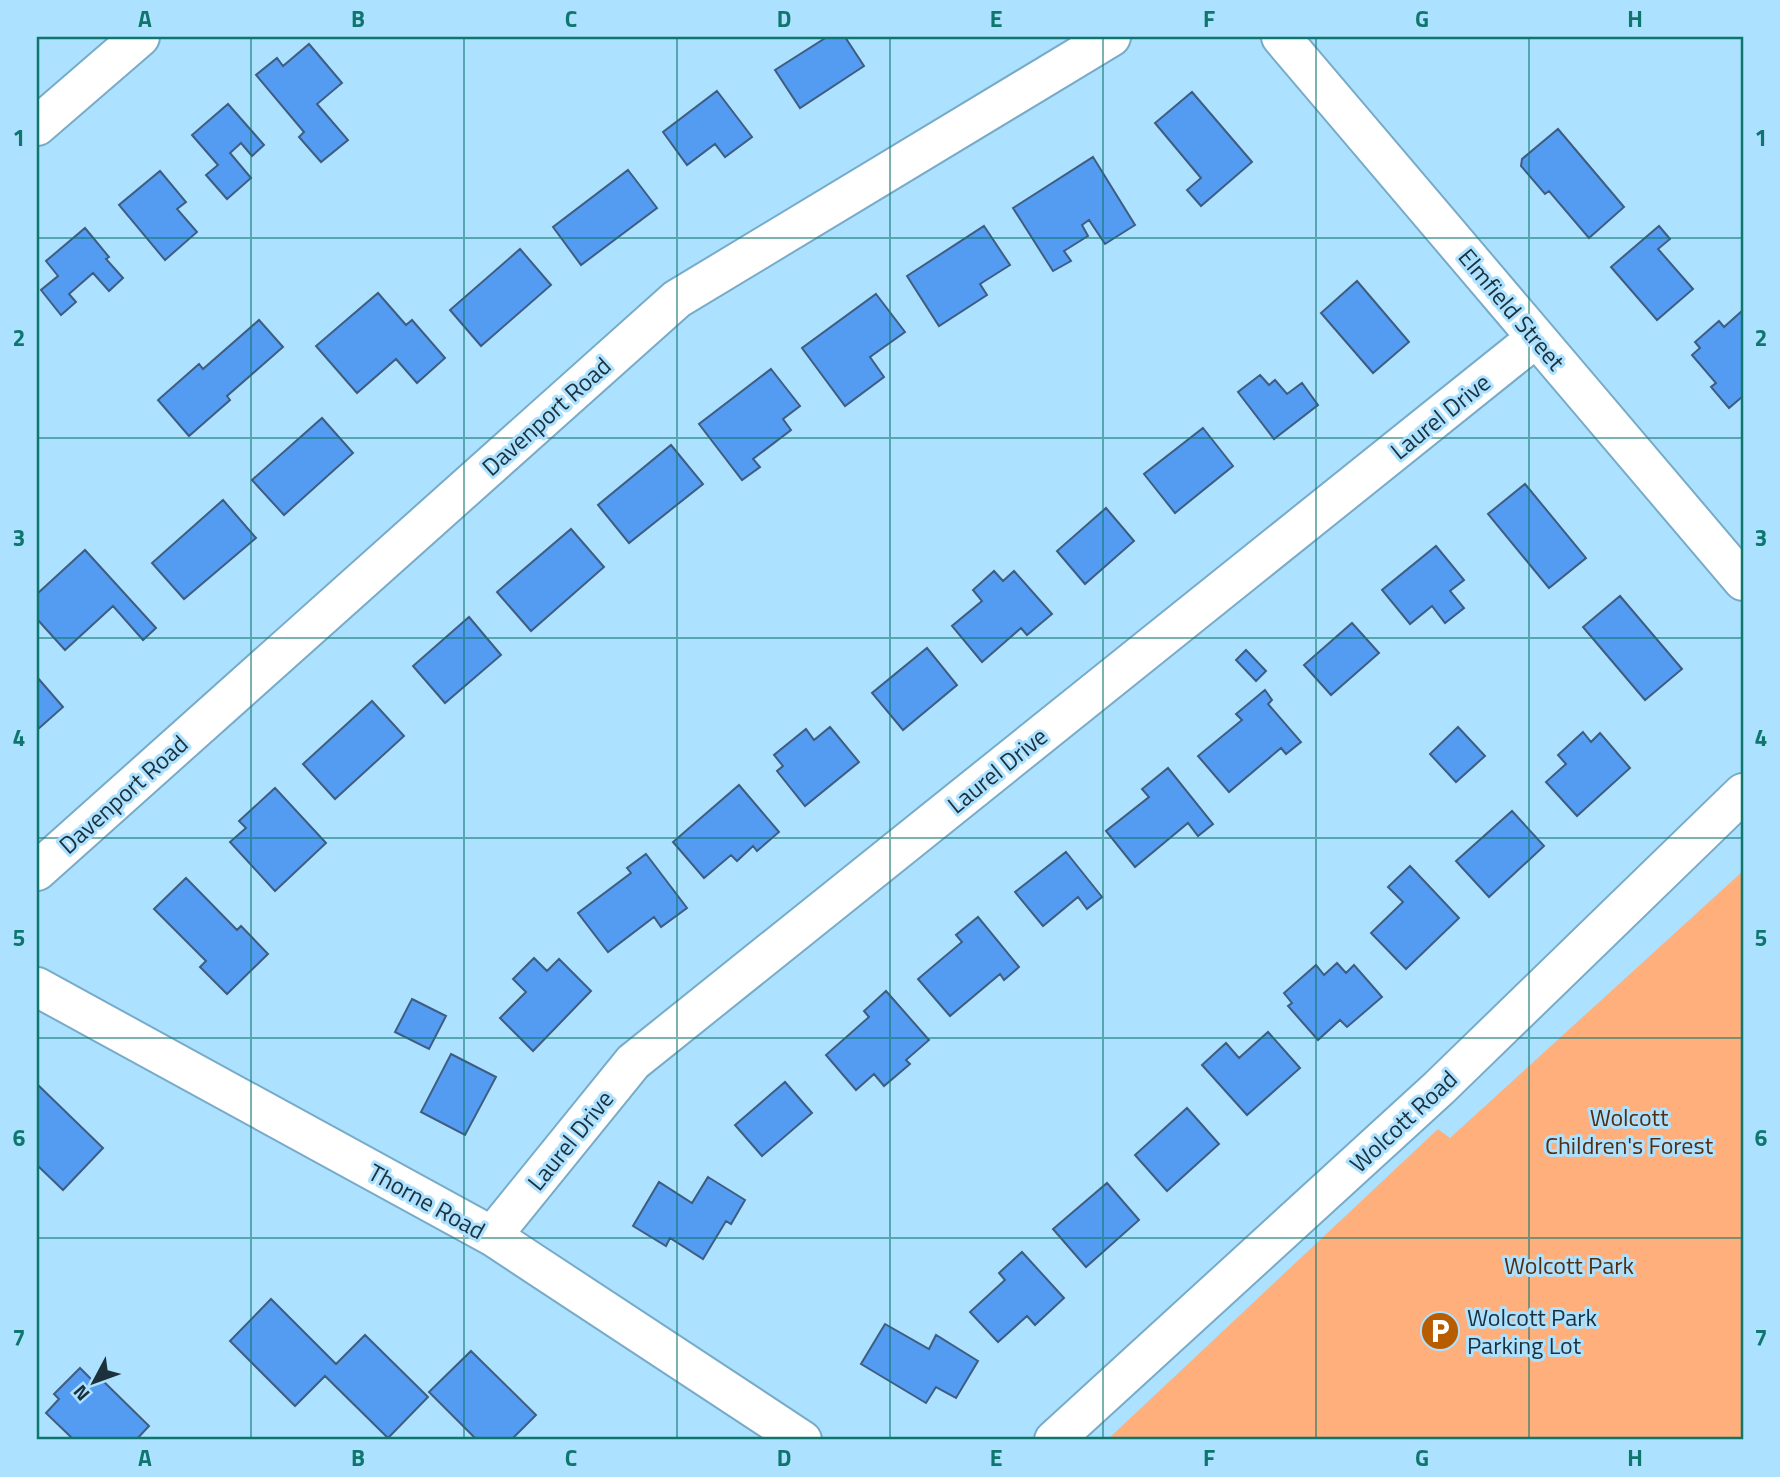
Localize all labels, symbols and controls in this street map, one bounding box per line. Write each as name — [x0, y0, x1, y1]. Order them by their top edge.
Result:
text: A — [138, 1, 152, 36]
text: B — [351, 1, 365, 36]
text: C — [565, 1, 577, 36]
text: D — [777, 1, 791, 36]
text: E — [990, 1, 1002, 36]
text: F — [1203, 1, 1215, 36]
text: G — [1415, 1, 1429, 36]
text: H — [1627, 1, 1643, 36]
text: 1 — [13, 120, 25, 155]
text: 1 — [1755, 120, 1767, 155]
street label: Elmfield Street — [1450, 240, 1574, 378]
text: 2 — [13, 320, 25, 355]
text: 2 — [1755, 320, 1767, 355]
street label: Davenport Road — [473, 348, 619, 484]
street label: Laurel Drive — [1382, 364, 1498, 468]
text: 3 — [13, 520, 25, 555]
text: 3 — [1755, 520, 1767, 555]
street label: Laurel Drive — [939, 718, 1055, 822]
text: 4 — [13, 720, 25, 755]
text: 4 — [1755, 720, 1767, 755]
street label: Davenport Road — [50, 726, 196, 862]
text: 5 — [13, 920, 25, 955]
text: 5 — [1755, 920, 1767, 955]
street label: Wolcott Road — [1341, 1061, 1465, 1181]
street label: Laurel Drive — [518, 1082, 622, 1198]
park label: Wolcott Children's Forest — [1545, 1099, 1714, 1163]
text: 6 — [13, 1120, 26, 1155]
text: 6 — [1755, 1120, 1768, 1155]
street label: Thorne Road — [362, 1154, 492, 1248]
park label: Wolcott Park — [1504, 1247, 1634, 1283]
place label: Wolcott Park Parking Lot — [1467, 1299, 1597, 1363]
parking icon: Wolcott Park Parking Lot — [1419, 1310, 1461, 1352]
text: 7 — [13, 1320, 25, 1355]
text: 7 — [1755, 1320, 1767, 1355]
north arrow — [60, 1348, 130, 1418]
text: N — [66, 1379, 96, 1408]
text: A — [138, 1440, 152, 1475]
text: B — [351, 1440, 365, 1475]
text: C — [565, 1440, 577, 1475]
text: D — [777, 1440, 791, 1475]
text: E — [990, 1440, 1002, 1475]
text: F — [1203, 1440, 1215, 1475]
text: G — [1415, 1440, 1429, 1475]
text: H — [1627, 1440, 1643, 1475]

